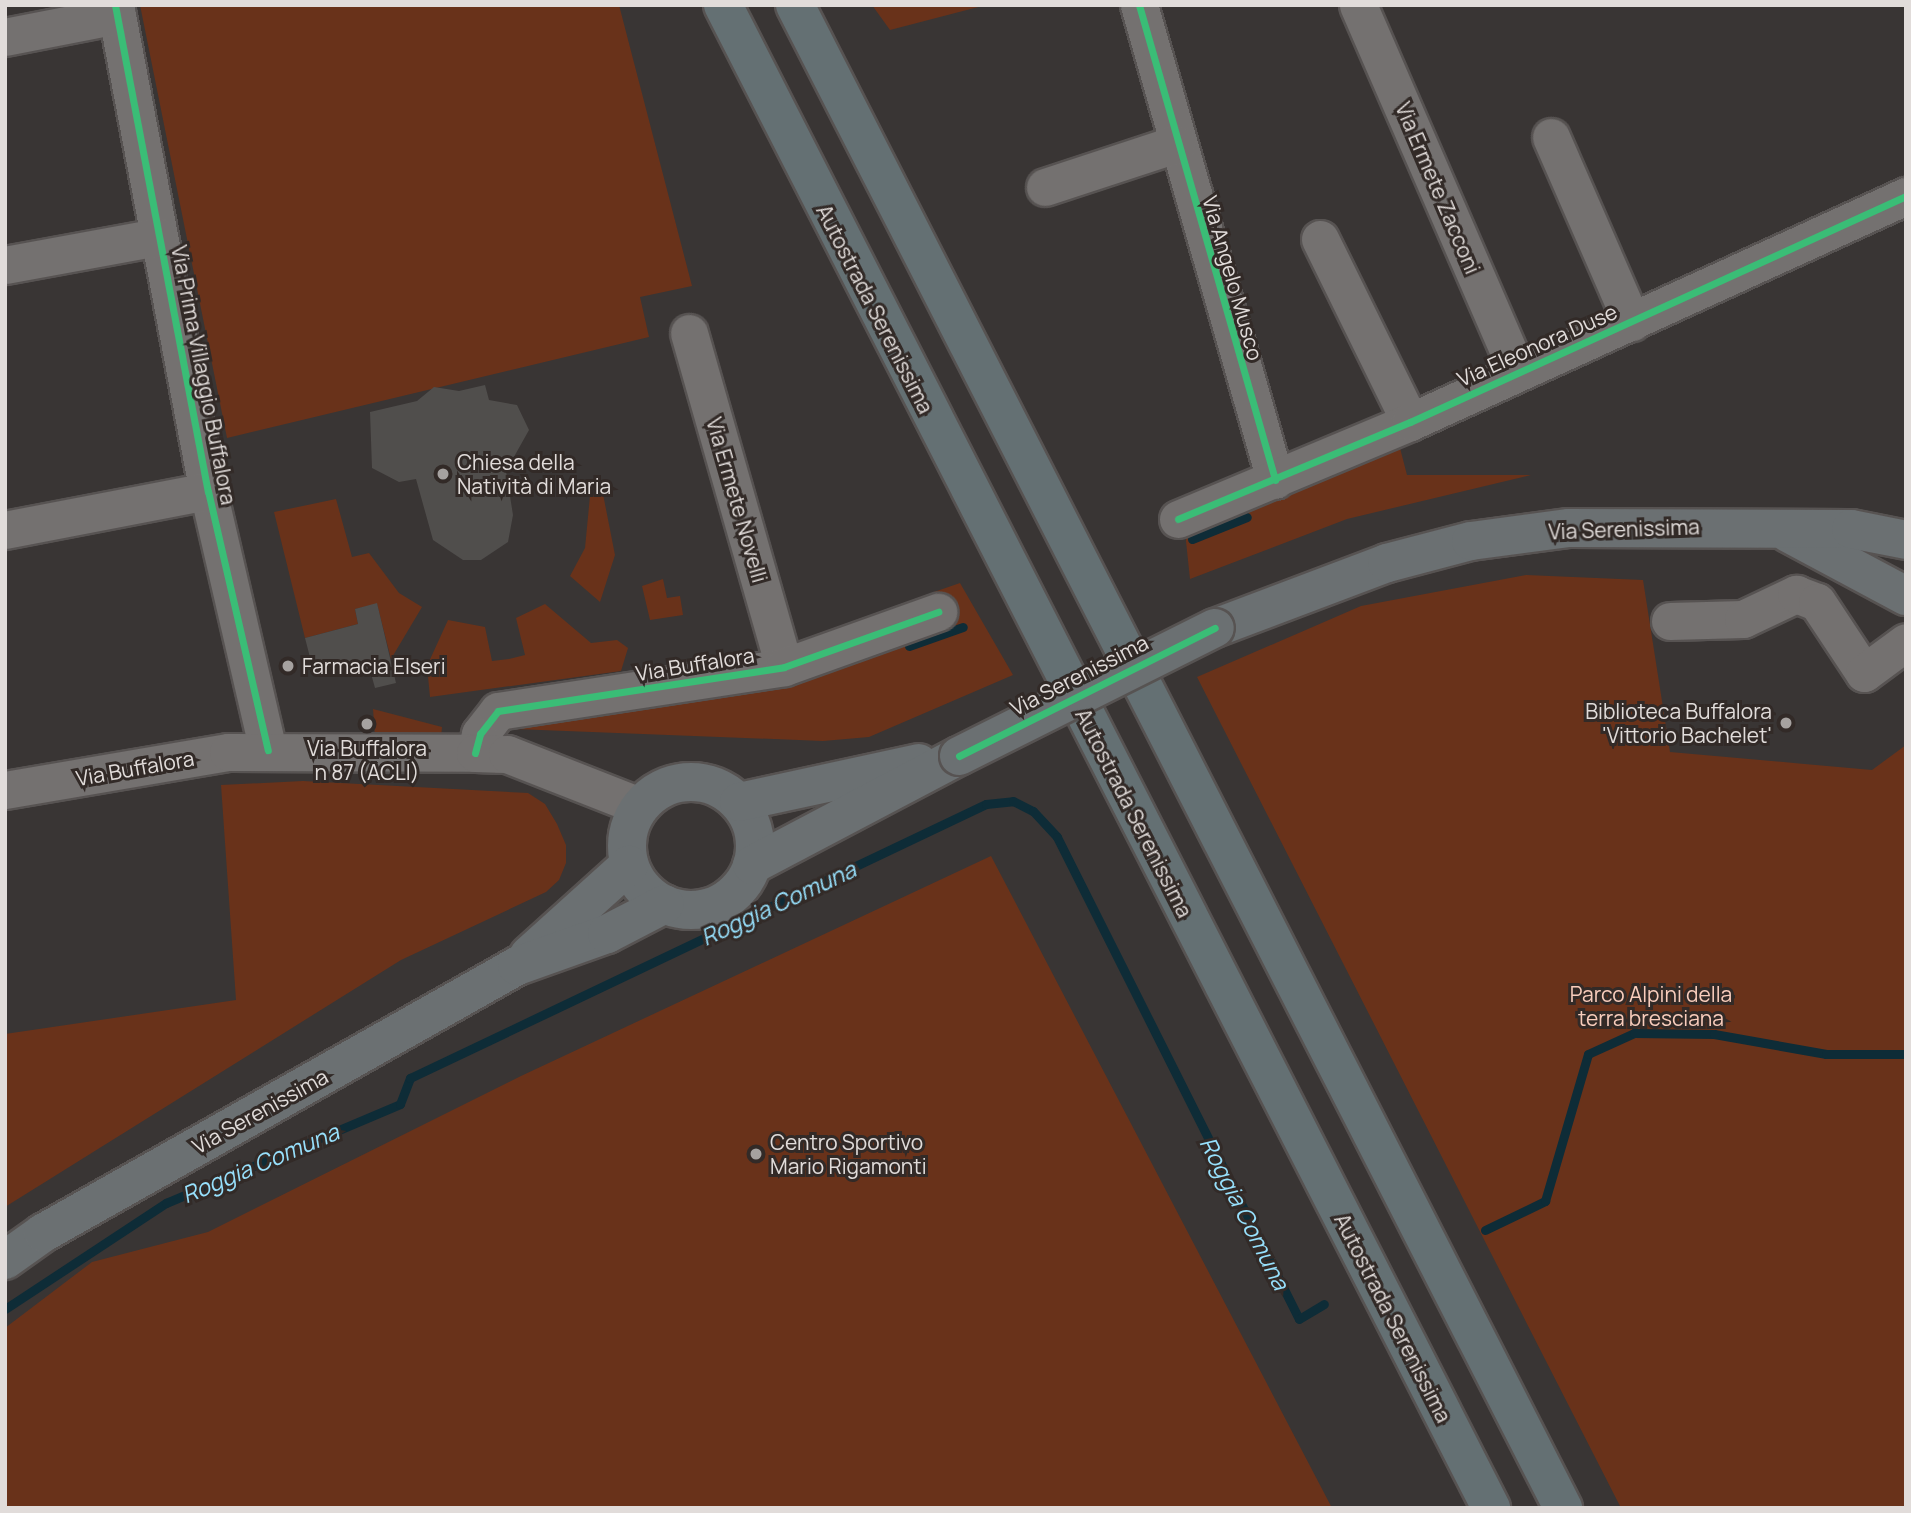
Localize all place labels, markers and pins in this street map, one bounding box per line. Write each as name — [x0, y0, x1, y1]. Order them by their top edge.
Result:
place label: Chiesa della Natività di Maria — [457, 449, 611, 499]
marker: Chiesa della Natività di Maria — [435, 466, 451, 482]
place label: Farmacia Elseri — [302, 653, 446, 679]
marker: Farmacia Elseri — [280, 658, 296, 674]
place label: Biblioteca Buffalora 'Vittorio Bachelet' — [1585, 698, 1772, 748]
marker: Biblioteca Buffalora 'Vittorio Bachelet' — [1778, 715, 1794, 731]
marker: Via Buffalora n 87 (ACLI) — [359, 716, 375, 732]
place label: Via Buffalora n 87 (ACLI) — [307, 735, 427, 785]
place label: Centro Sportivo Mario Rigamonti — [770, 1129, 927, 1179]
marker: Centro Sportivo Mario Rigamonti — [748, 1146, 764, 1162]

